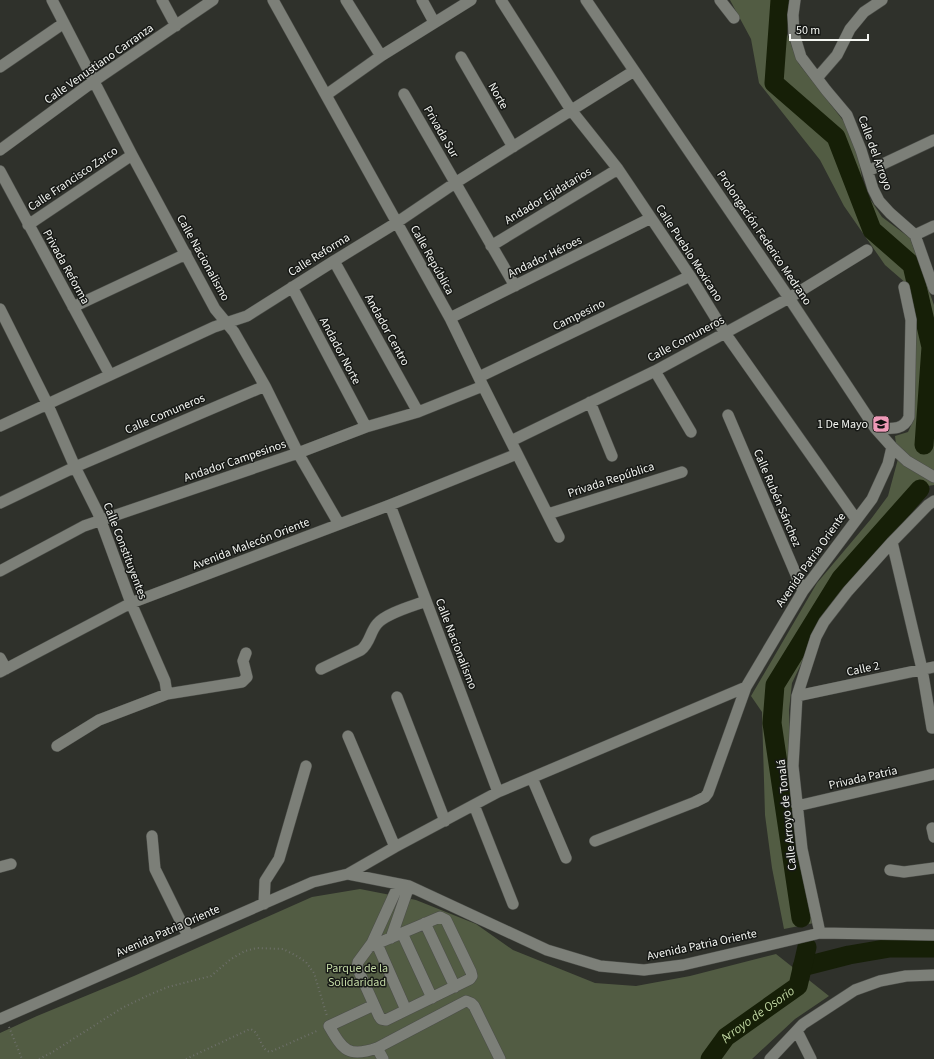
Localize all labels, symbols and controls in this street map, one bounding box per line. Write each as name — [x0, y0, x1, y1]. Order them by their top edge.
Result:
scale bar — [790, 16, 868, 42]
street label: Calle Venustiano Carranza — [41, 20, 157, 108]
text: 50 m — [796, 22, 820, 39]
street label: Norte — [484, 80, 512, 113]
street label: Privada Sur — [419, 103, 463, 162]
street label: Calle del Arroyo — [854, 113, 896, 193]
street label: Calle Francisco Zarco — [25, 143, 121, 215]
street label: Andador Ejidatarios — [501, 163, 595, 229]
street label: Prolongación Federico Medrano — [712, 167, 816, 309]
street label: Calle Pueblo Mexicano — [651, 201, 727, 305]
street label: Calle Nacionalismo — [172, 212, 234, 304]
street label: Calle República — [406, 222, 458, 298]
street label: Privada Reforma — [38, 227, 94, 307]
street label: Calle Reforma — [285, 229, 353, 281]
street label: Andador Héroes — [505, 232, 585, 282]
street label: Andador Centro — [360, 291, 414, 369]
street label: Campesino — [550, 295, 608, 335]
street label: Calle Comuneros — [644, 311, 728, 367]
street label: Andador Norte — [315, 314, 365, 388]
street label: Calle Comuneros — [122, 390, 208, 438]
school or university icon: 1 De Mayo — [871, 414, 891, 434]
place label: 1 De Mayo — [817, 416, 868, 433]
street label: Andador Campesinos — [182, 436, 288, 486]
street label: Calle Rubén Sánchez — [749, 447, 805, 549]
street label: Privada República — [565, 458, 657, 502]
street label: Calle Constituyentes — [99, 500, 151, 602]
street label: Avenida Patria Oriente — [772, 509, 850, 611]
street label: Avenida Malecón Oriente — [190, 514, 312, 574]
street label: Calle Nacionalismo — [431, 596, 481, 692]
street label: Calle 2 — [845, 657, 881, 681]
street label: Calle Arroyo de Tonalá — [773, 758, 801, 872]
street label: Privada Patria — [827, 762, 899, 794]
street label: Avenida Patria Oriente — [113, 900, 223, 962]
street label: Avenida Patria Oriente — [646, 925, 758, 965]
park label: Parque de la Solidaridad — [326, 960, 388, 991]
water label: Arroyo de Osorio — [715, 982, 799, 1047]

